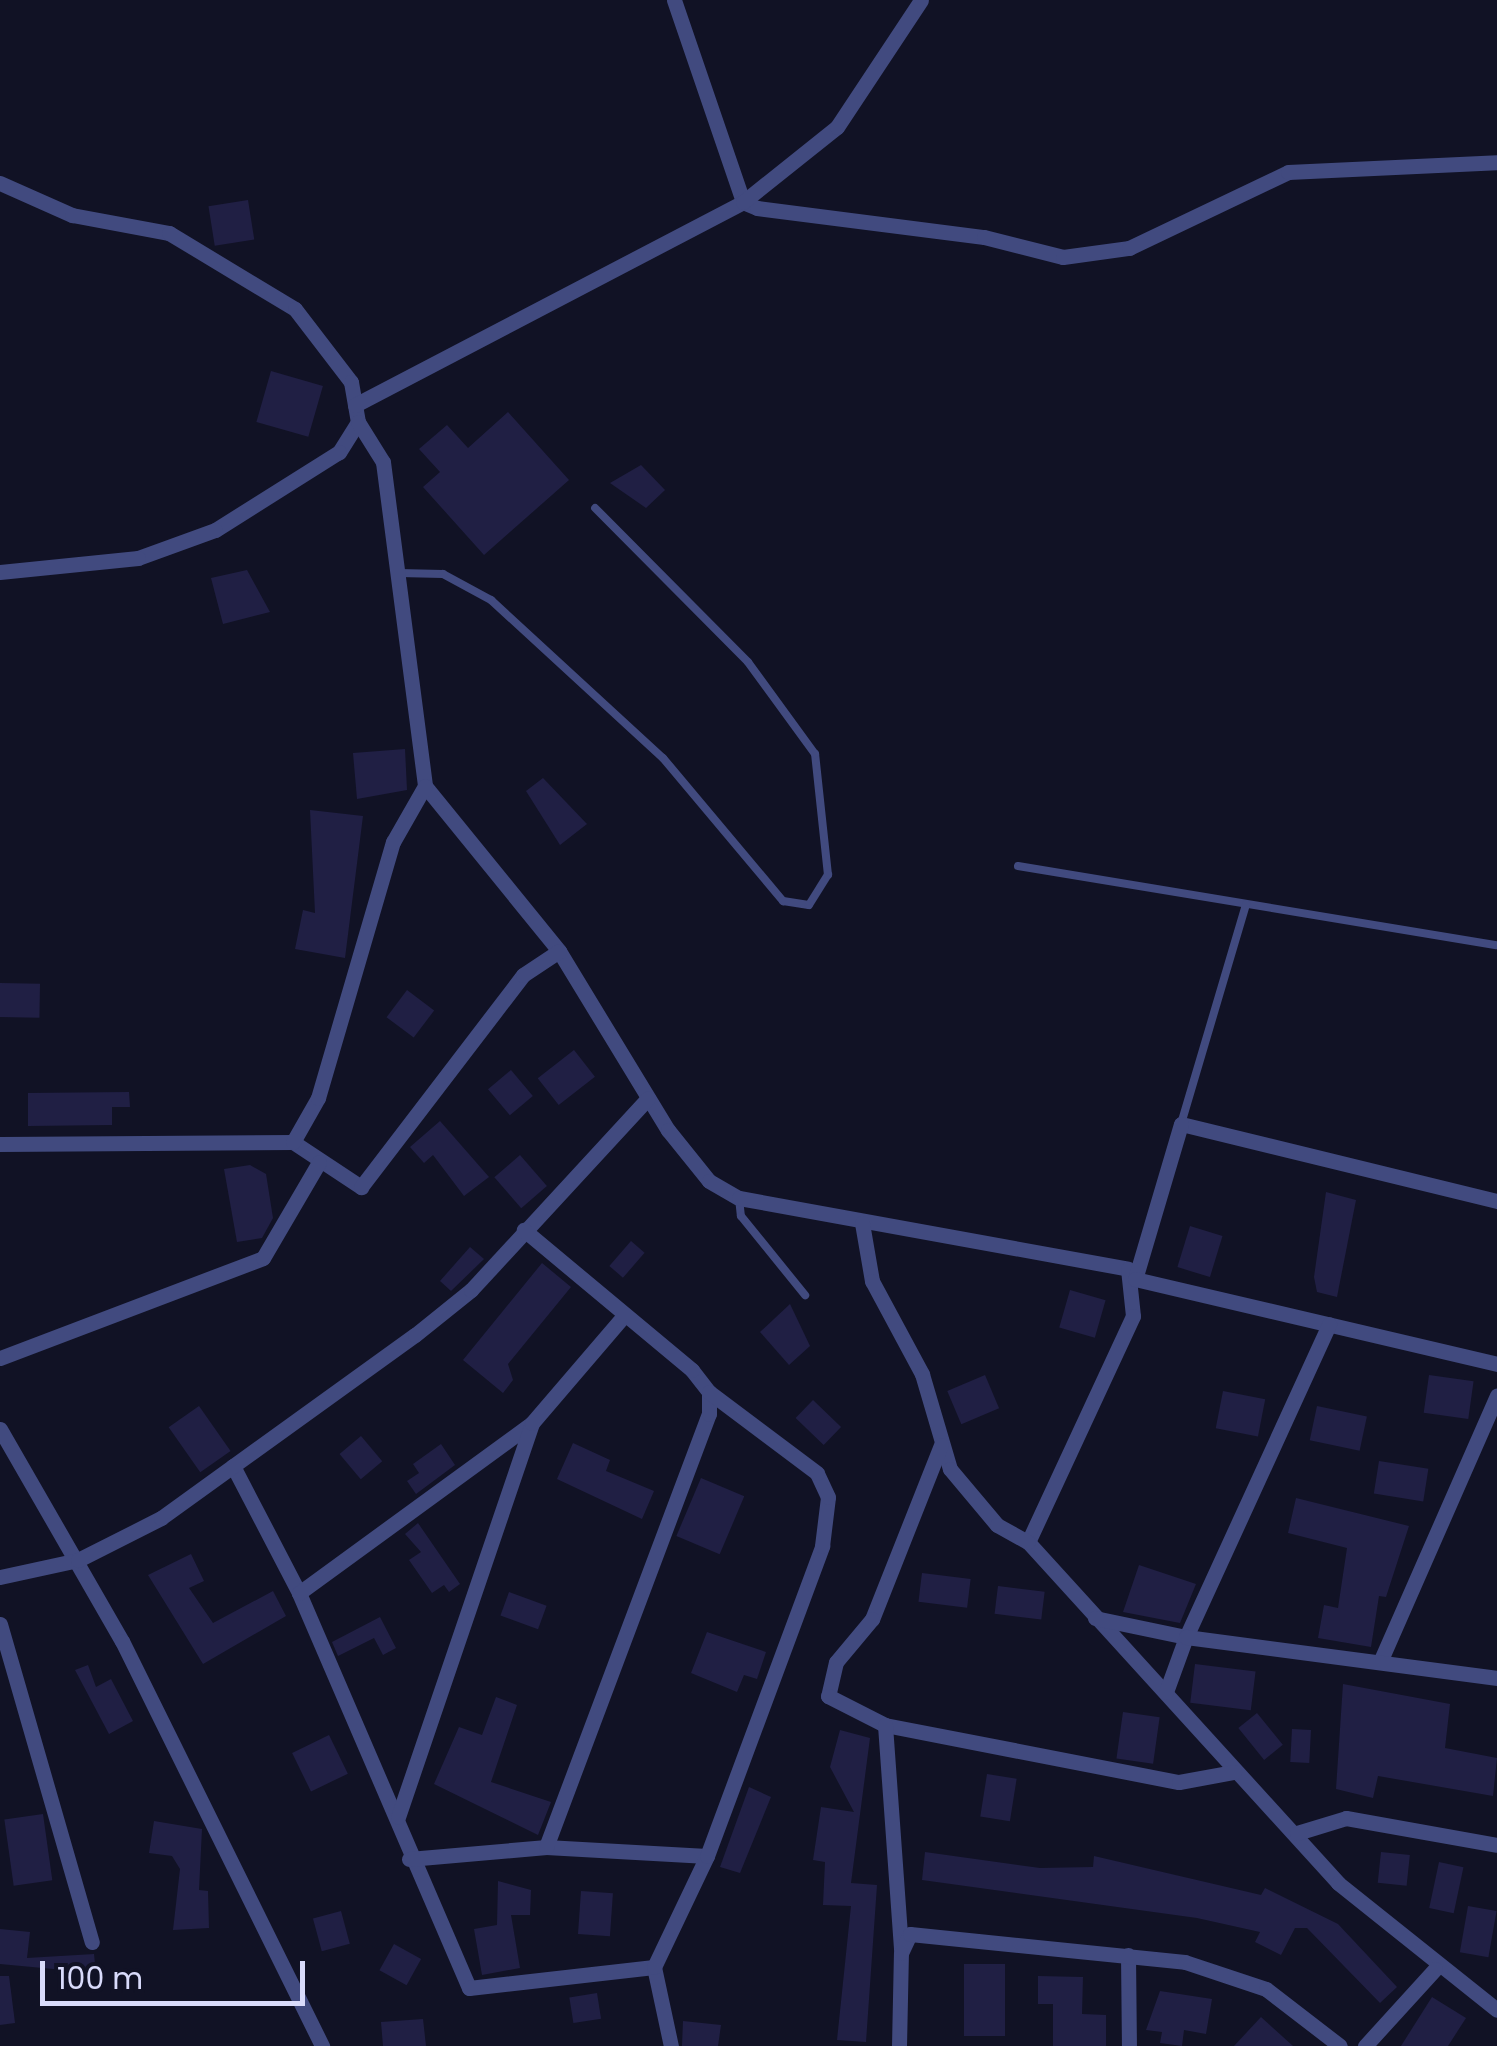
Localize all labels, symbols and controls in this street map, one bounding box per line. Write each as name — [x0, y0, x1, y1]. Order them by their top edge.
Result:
scale bar — [45, 1941, 310, 2003]
text: 100 m — [57, 1957, 143, 2000]

